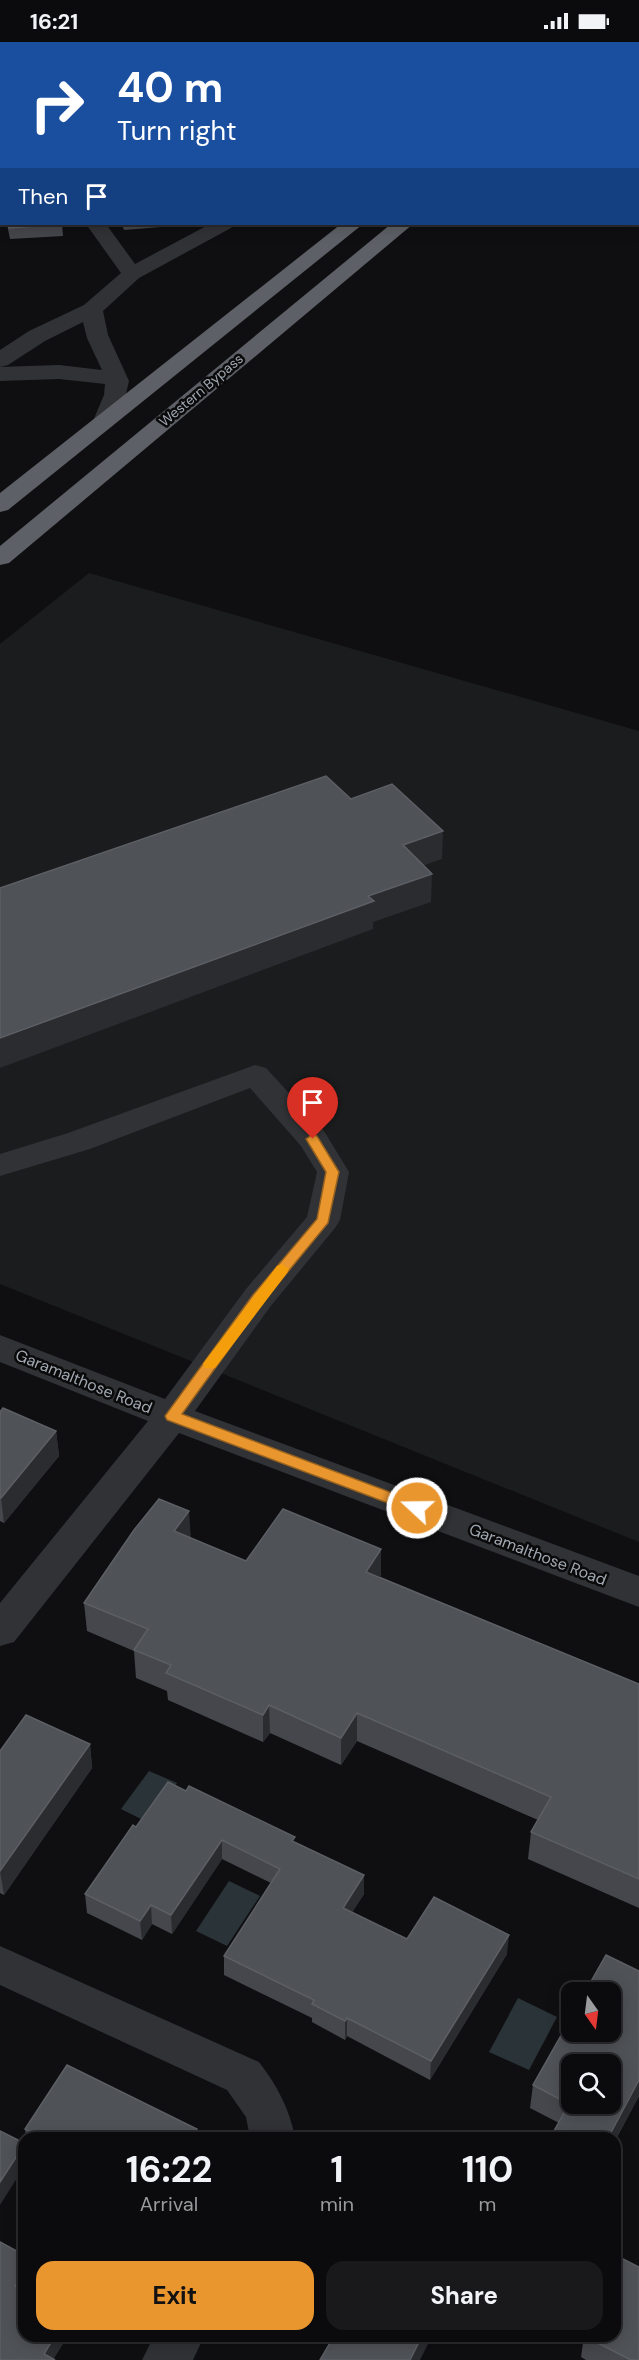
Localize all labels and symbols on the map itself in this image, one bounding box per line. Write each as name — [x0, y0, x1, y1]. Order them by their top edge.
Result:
street label: Western Bypass — [155, 350, 247, 430]
pin — [287, 1077, 338, 1139]
street label: Garamalthose Road — [12, 1344, 155, 1418]
position arrow — [385, 1476, 449, 1540]
street label: Garamalthose Road — [466, 1519, 610, 1590]
north arrow — [561, 1982, 621, 2042]

